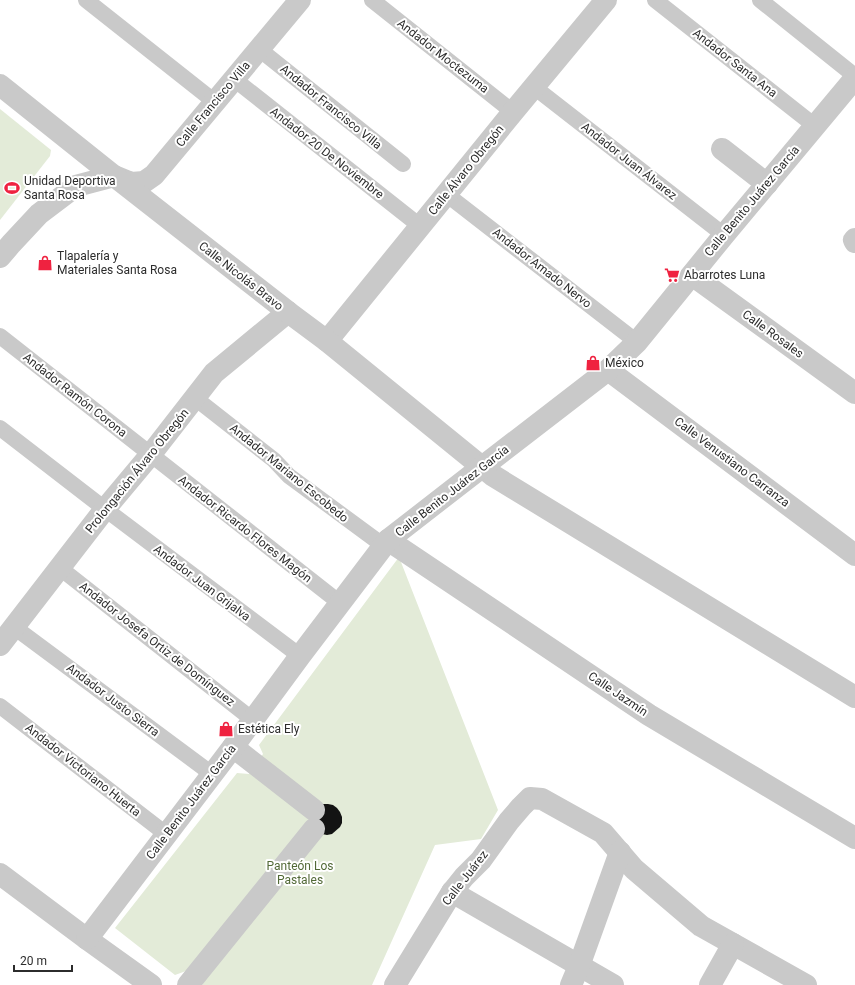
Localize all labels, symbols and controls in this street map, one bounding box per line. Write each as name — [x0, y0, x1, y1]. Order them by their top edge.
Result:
street label: Andador Moctezuma — [395, 16, 491, 96]
street label: Andador Santa Ana — [690, 26, 780, 100]
street label: Calle Francisco Villa — [173, 58, 253, 150]
street label: Andador Francisco Villa — [278, 62, 384, 152]
street label: Andador 20 De Noviembre — [267, 104, 387, 202]
street label: Andador Juan Álvarez — [579, 119, 680, 203]
street label: Calle Álvaro Obregón — [425, 122, 507, 218]
street label: Calle Benito Juárez García — [702, 143, 802, 259]
place label: Unidad Deportiva Santa Rosa — [24, 174, 116, 202]
sports icon: Unidad Deportiva Santa Rosa — [3, 179, 21, 197]
street label: Andador Amado Nervo — [490, 225, 594, 311]
street label: Calle Nicolás Bravo — [196, 239, 286, 313]
place label: Tlapalería y Materiales Santa Rosa — [57, 249, 177, 277]
shop icon: Tlapalería y Materiales Santa Rosa — [36, 254, 54, 272]
supermarket icon: Abarrotes Luna — [663, 266, 681, 284]
place label: Abarrotes Luna — [684, 268, 765, 282]
street label: Calle Rosales — [740, 307, 806, 361]
street label: Andador Ramón Corona — [20, 350, 130, 440]
shop icon: México — [584, 354, 602, 372]
place label: México — [605, 356, 644, 370]
street label: Prolongación Álvaro Obregón — [82, 405, 192, 536]
street label: Calle Venustiano Carranza — [672, 414, 792, 510]
street label: Andador Mariano Escobedo — [227, 421, 351, 525]
street label: Calle Benito Juárez García — [393, 442, 511, 540]
street label: Andador Ricardo Flores Magón — [176, 473, 314, 585]
street label: Andador Juan Grijalva — [151, 542, 253, 624]
street label: Andador Josefa Ortiz de Domínguez — [77, 579, 237, 709]
street label: Andador Justo Sierra — [64, 661, 162, 739]
street label: Calle Jazmín — [586, 669, 650, 719]
shop icon: Estética Ely — [217, 720, 235, 738]
street label: Andador Victoriano Huerta — [23, 721, 143, 819]
place label: Estética Ely — [238, 722, 300, 736]
street label: Calle Benito Juárez García — [143, 742, 239, 862]
street label: Calle Juárez — [439, 848, 491, 908]
park label: Panteón Los Pastales — [267, 859, 333, 887]
scale bar — [14, 947, 72, 973]
text: 20 m — [20, 954, 47, 968]

